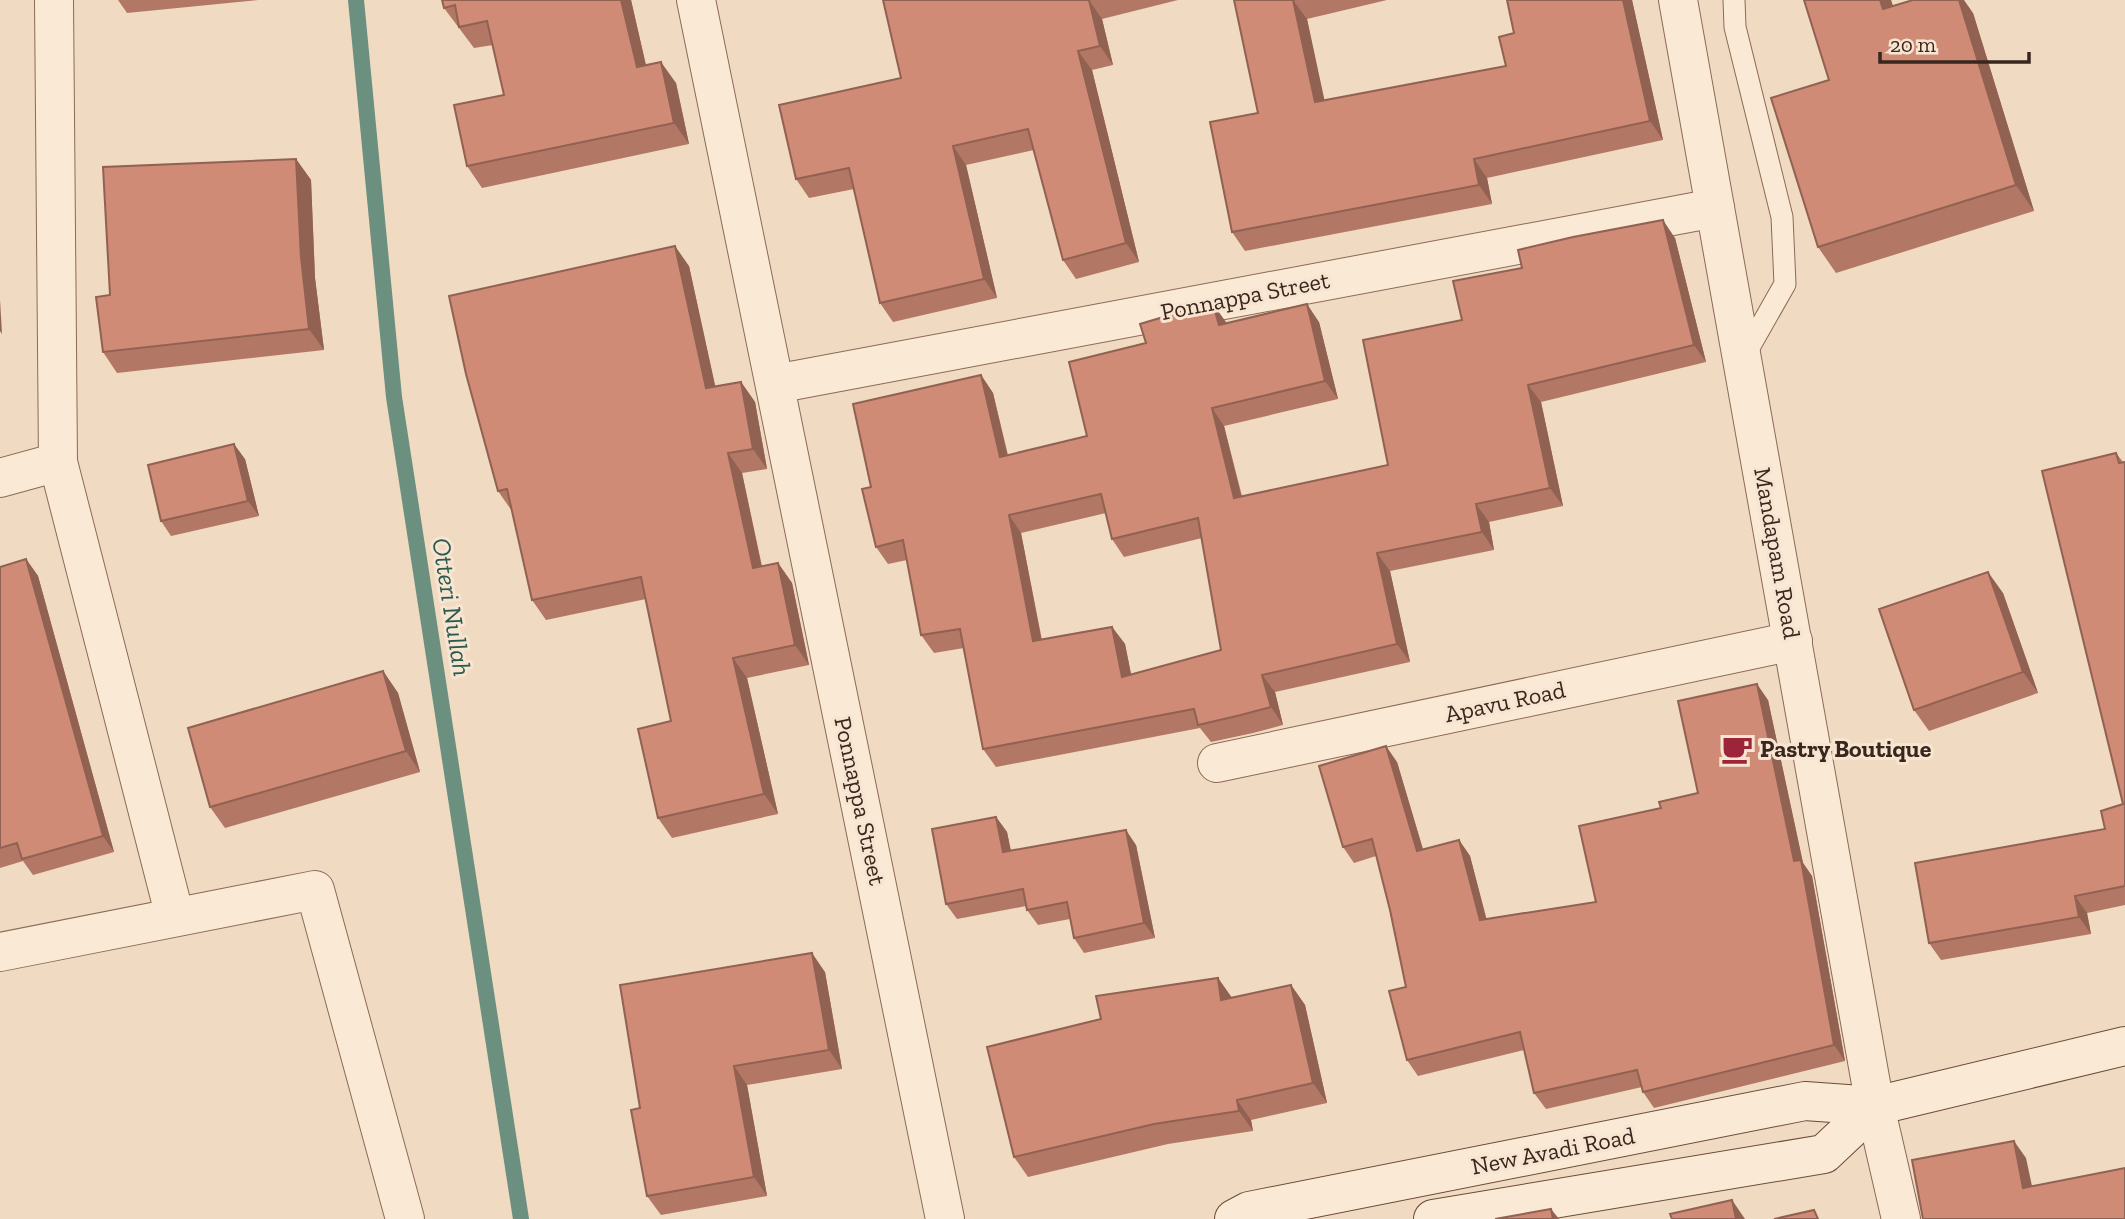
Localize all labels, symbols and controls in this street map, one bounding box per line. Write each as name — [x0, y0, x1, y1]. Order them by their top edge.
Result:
scale bar — [1880, 21, 2029, 65]
text: 20 m — [1890, 32, 1936, 57]
street label: Ponnappa Street — [1158, 265, 1332, 326]
street label: Mandapam Road — [1748, 465, 1807, 641]
water label: Otteri Nullah — [425, 536, 479, 678]
street label: Apavu Road — [1442, 675, 1568, 728]
street label: Ponnappa Street — [828, 714, 893, 888]
cafe icon: Pastry Boutique — [1720, 732, 1754, 766]
place label: Pastry Boutique — [1760, 734, 1932, 763]
street label: New Avadi Road — [1469, 1120, 1637, 1181]

